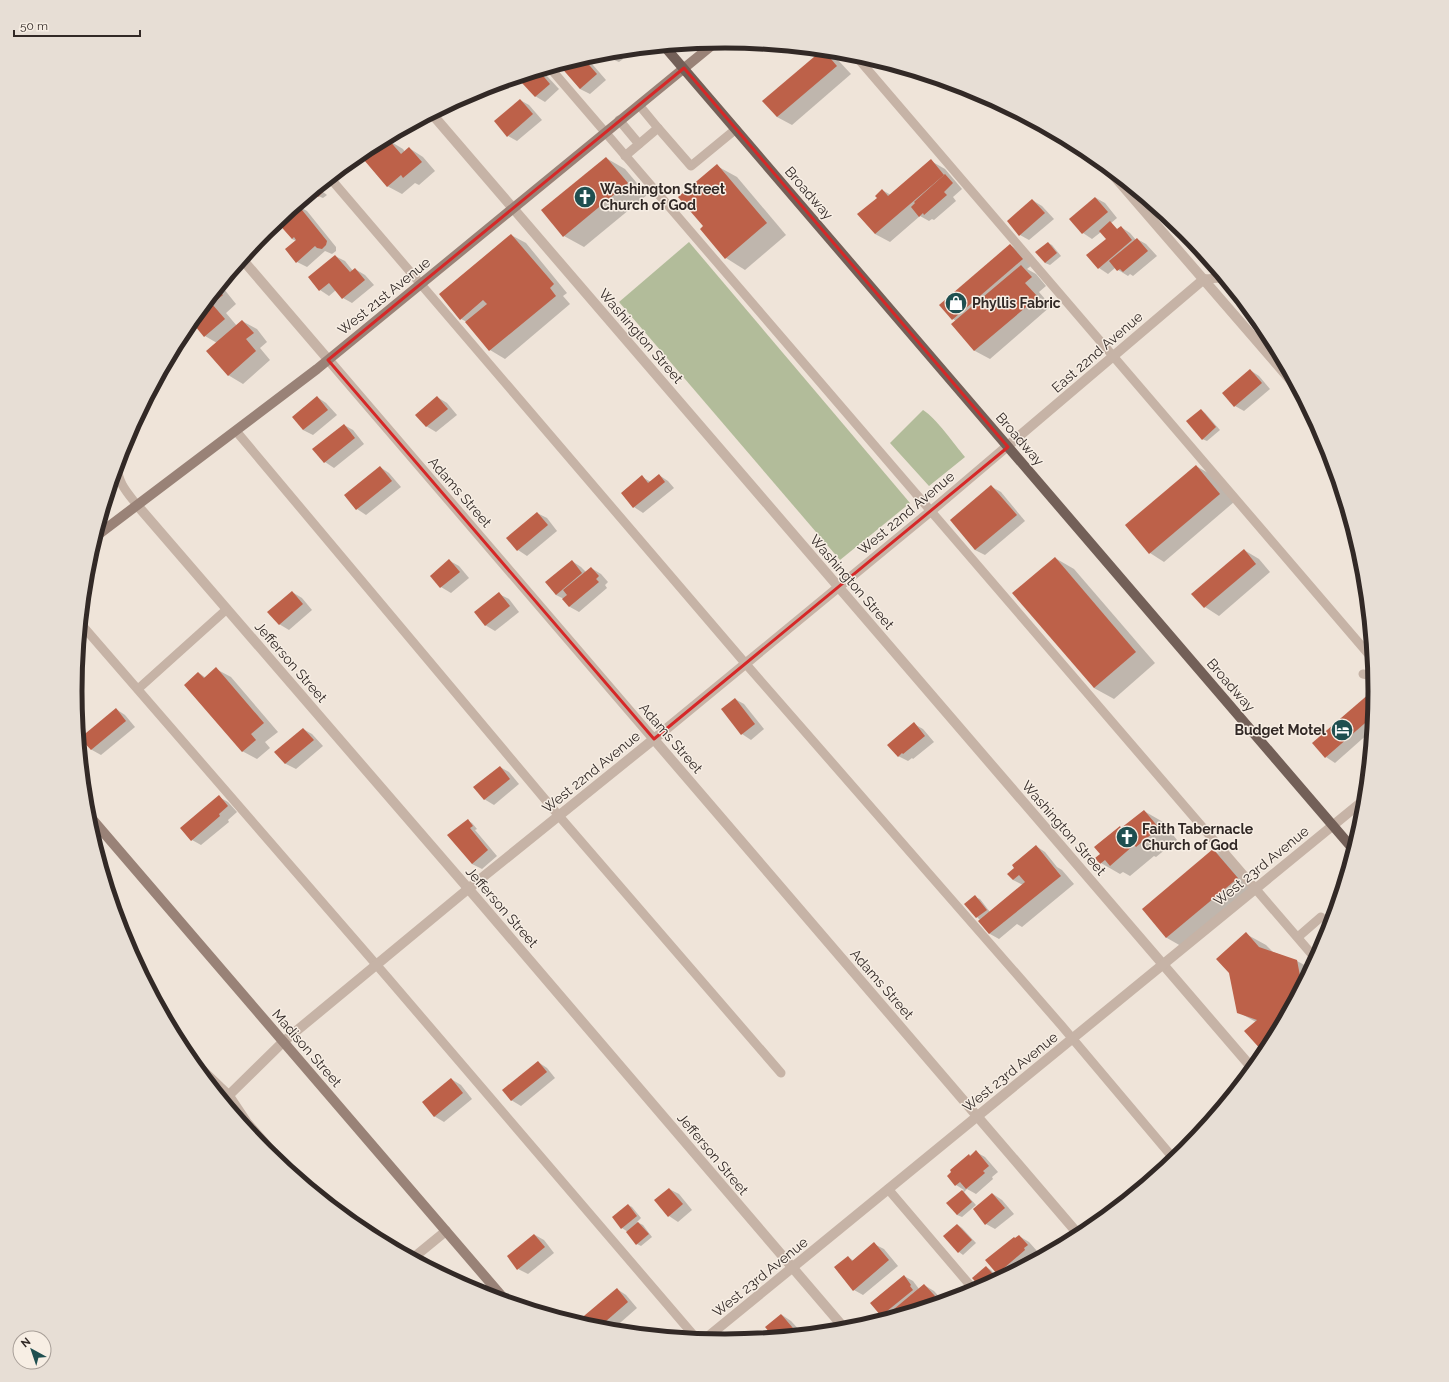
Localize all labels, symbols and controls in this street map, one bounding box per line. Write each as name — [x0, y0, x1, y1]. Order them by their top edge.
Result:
scale bar — [14, 12, 140, 38]
text: 50 m — [20, 19, 48, 33]
street label: Broadway — [782, 163, 837, 223]
place label: Washington Street Church of God — [600, 181, 726, 213]
church icon: Washington Street Church of God — [572, 184, 598, 210]
street label: West 21st Avenue — [335, 254, 433, 338]
street label: Washington Street — [596, 286, 687, 387]
shop icon: Phyllis Fabric — [943, 290, 969, 316]
place label: Phyllis Fabric — [972, 295, 1061, 311]
street label: East 22nd Avenue — [1048, 308, 1146, 396]
street label: Broadway — [993, 409, 1048, 469]
street label: Adams Street — [425, 454, 495, 531]
street label: West 22nd Avenue — [855, 468, 957, 558]
street label: Washington Street — [807, 532, 898, 633]
street label: Jefferson Street — [252, 618, 331, 706]
street label: Broadway — [1204, 655, 1259, 715]
street label: Adams Street — [636, 700, 706, 777]
hotel icon: Budget Motel — [1329, 717, 1355, 743]
place label: Budget Motel — [1234, 722, 1327, 738]
street label: West 22nd Avenue — [539, 728, 643, 816]
street label: Washington Street — [1019, 778, 1110, 879]
place label: Faith Tabernacle Church of God — [1142, 821, 1254, 853]
street label: West 23rd Avenue — [1210, 823, 1312, 909]
church icon: Faith Tabernacle Church of God — [1114, 824, 1140, 850]
street label: Jefferson Street — [463, 863, 542, 951]
street label: Adams Street — [847, 946, 917, 1023]
street label: Madison Street — [269, 1006, 345, 1090]
street label: West 23rd Avenue — [959, 1029, 1061, 1115]
street label: Jefferson Street — [674, 1110, 752, 1198]
street label: West 23rd Avenue — [709, 1234, 811, 1320]
north arrow — [12, 1330, 52, 1370]
text: N — [18, 1335, 33, 1350]

